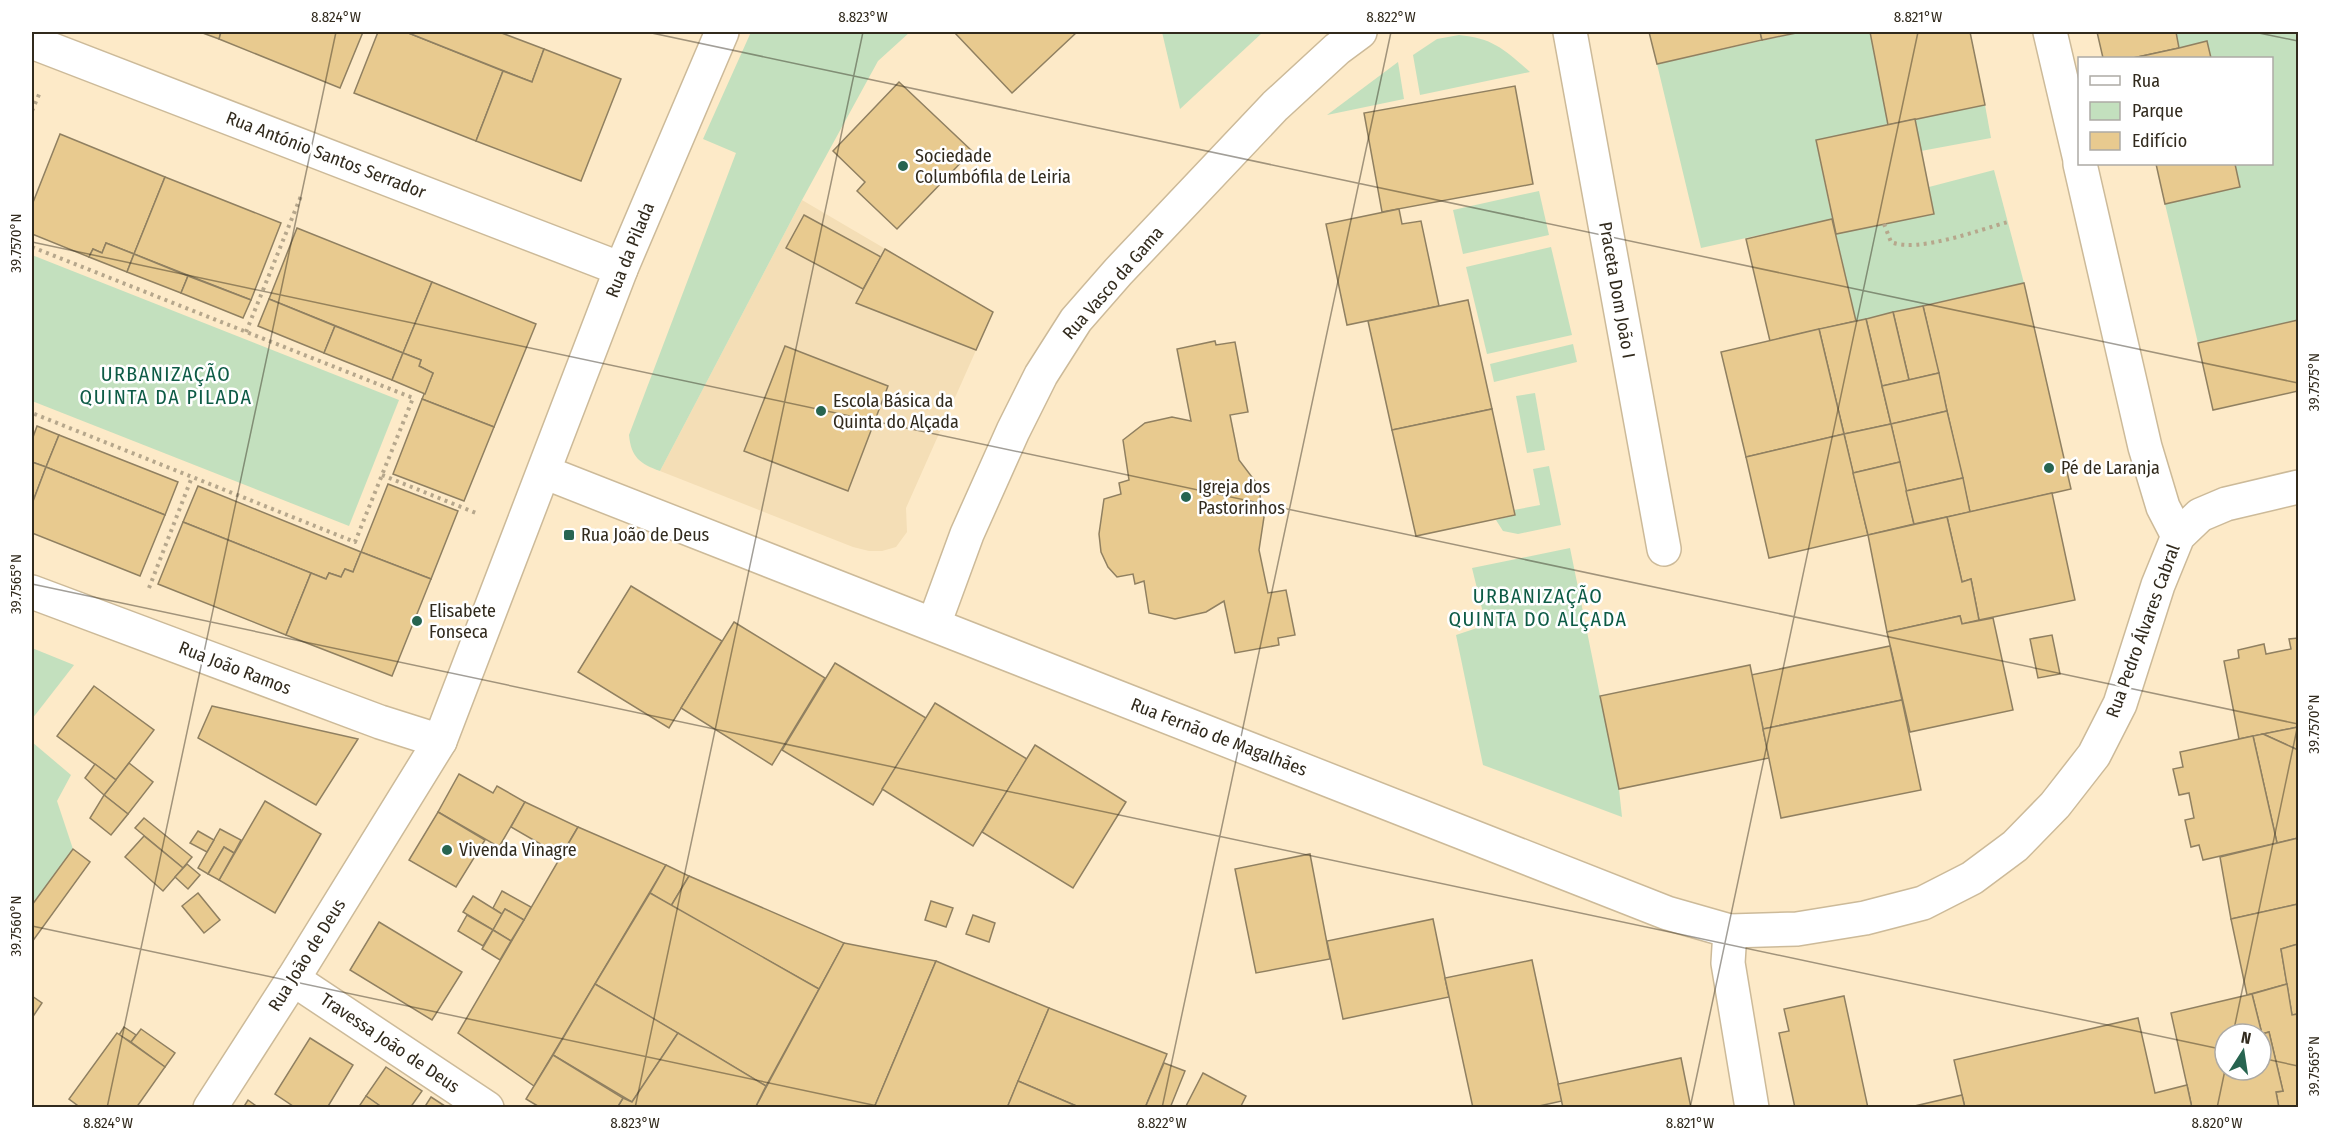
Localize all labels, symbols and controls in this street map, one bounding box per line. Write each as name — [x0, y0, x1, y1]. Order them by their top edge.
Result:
text: 8.824°W — [311, 8, 361, 26]
text: 8.823°W — [838, 8, 888, 26]
text: 8.822°W — [1366, 8, 1416, 26]
text: 8.821°W — [1894, 8, 1942, 26]
legend — [2078, 57, 2273, 165]
text: Rua — [2132, 70, 2160, 92]
text: Parque — [2132, 100, 2183, 122]
street label: Rua António Santos Serrador — [223, 107, 430, 204]
text: Edifício — [2132, 130, 2187, 152]
place label: Sociedade Columbófila de Leiria — [915, 145, 1071, 188]
marker: Sociedade Columbófila de Leiria — [896, 159, 910, 173]
street label: Rua da Pilada — [601, 199, 659, 301]
text: 39.7570°N — [7, 213, 25, 273]
street label: Praceta Dom João I — [1594, 220, 1640, 360]
street label: Rua Vasco da Gama — [1058, 222, 1168, 344]
text: 39.7575°N — [2305, 353, 2323, 411]
district label: URBANIZAÇÃO QUINTA DA PILADA — [80, 362, 252, 409]
place label: Escola Básica da Quinta do Alçada — [833, 390, 959, 433]
marker: Escola Básica da Quinta do Alçada — [814, 404, 828, 418]
place label: Pé de Laranja — [2061, 457, 2160, 479]
marker: Pé de Laranja — [2042, 461, 2056, 475]
place label: Igreja dos Pastorinhos — [1198, 476, 1285, 519]
marker: Igreja dos Pastorinhos — [1179, 490, 1193, 504]
place label: Rua João de Deus — [581, 524, 710, 546]
marker: Rua João de Deus — [562, 528, 576, 542]
street label: Rua Pedro Álvares Cabral — [2100, 541, 2185, 721]
text: 39.7565°N — [7, 554, 25, 614]
district label: URBANIZAÇÃO QUINTA DO ALÇADA — [1448, 584, 1628, 632]
place label: Elisabete Fonseca — [429, 600, 496, 643]
marker: Elisabete Fonseca — [410, 614, 424, 628]
street label: Rua João Ramos — [176, 637, 295, 700]
street label: Rua Fernão de Magalhães — [1128, 693, 1311, 781]
text: 39.7570°N — [2305, 694, 2323, 754]
place label: Vivenda Vinagre — [459, 839, 577, 861]
marker: Vivenda Vinagre — [440, 843, 454, 857]
text: 39.7560°N — [7, 895, 25, 957]
street label: Rua João de Deus — [264, 895, 350, 1015]
street label: Travessa João de Deus — [316, 988, 464, 1098]
north arrow — [2213, 1022, 2273, 1082]
text: N — [2239, 1028, 2253, 1048]
text: 39.7565°N — [2305, 1036, 2323, 1096]
text: 8.824°W — [83, 1114, 133, 1132]
text: 8.823°W — [610, 1114, 660, 1132]
text: 8.822°W — [1137, 1114, 1187, 1132]
text: 8.821°W — [1666, 1114, 1714, 1132]
text: 8.820°W — [2192, 1114, 2242, 1132]

